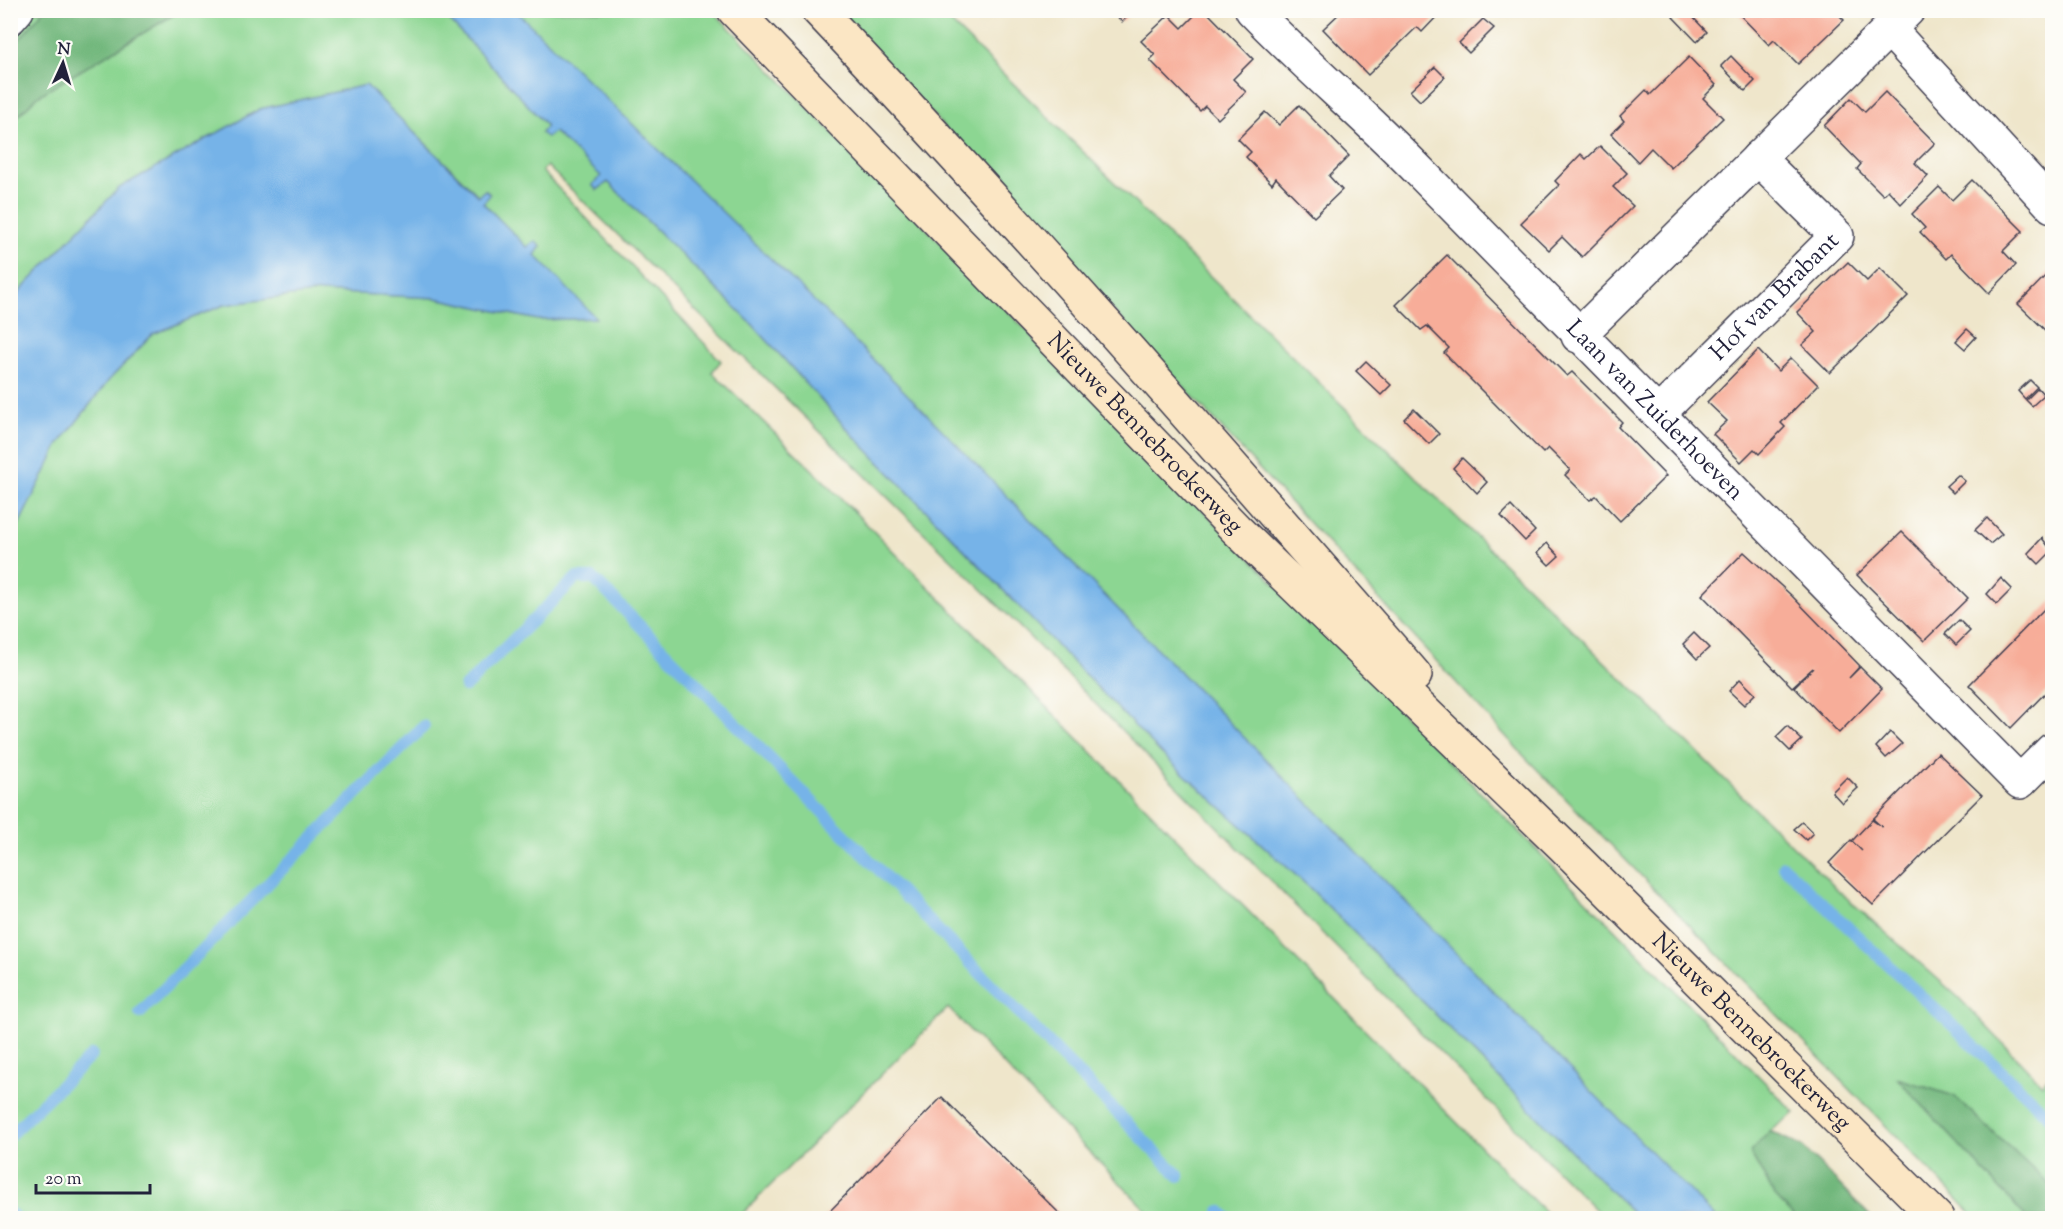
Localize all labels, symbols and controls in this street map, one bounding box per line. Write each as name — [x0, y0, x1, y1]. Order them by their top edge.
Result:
north arrow — [33, 33, 93, 93]
text: N — [57, 39, 71, 62]
street label: Hof van Brabant — [1703, 225, 1847, 369]
street label: Laan van Zuiderhoeven — [1557, 313, 1751, 509]
street label: Nieuwe Bennebroekerweg — [1038, 326, 1250, 543]
street label: Nieuwe Bennebroekerweg — [1643, 926, 1858, 1140]
scale bar — [36, 1157, 150, 1195]
text: 20 m — [45, 1167, 82, 1193]

